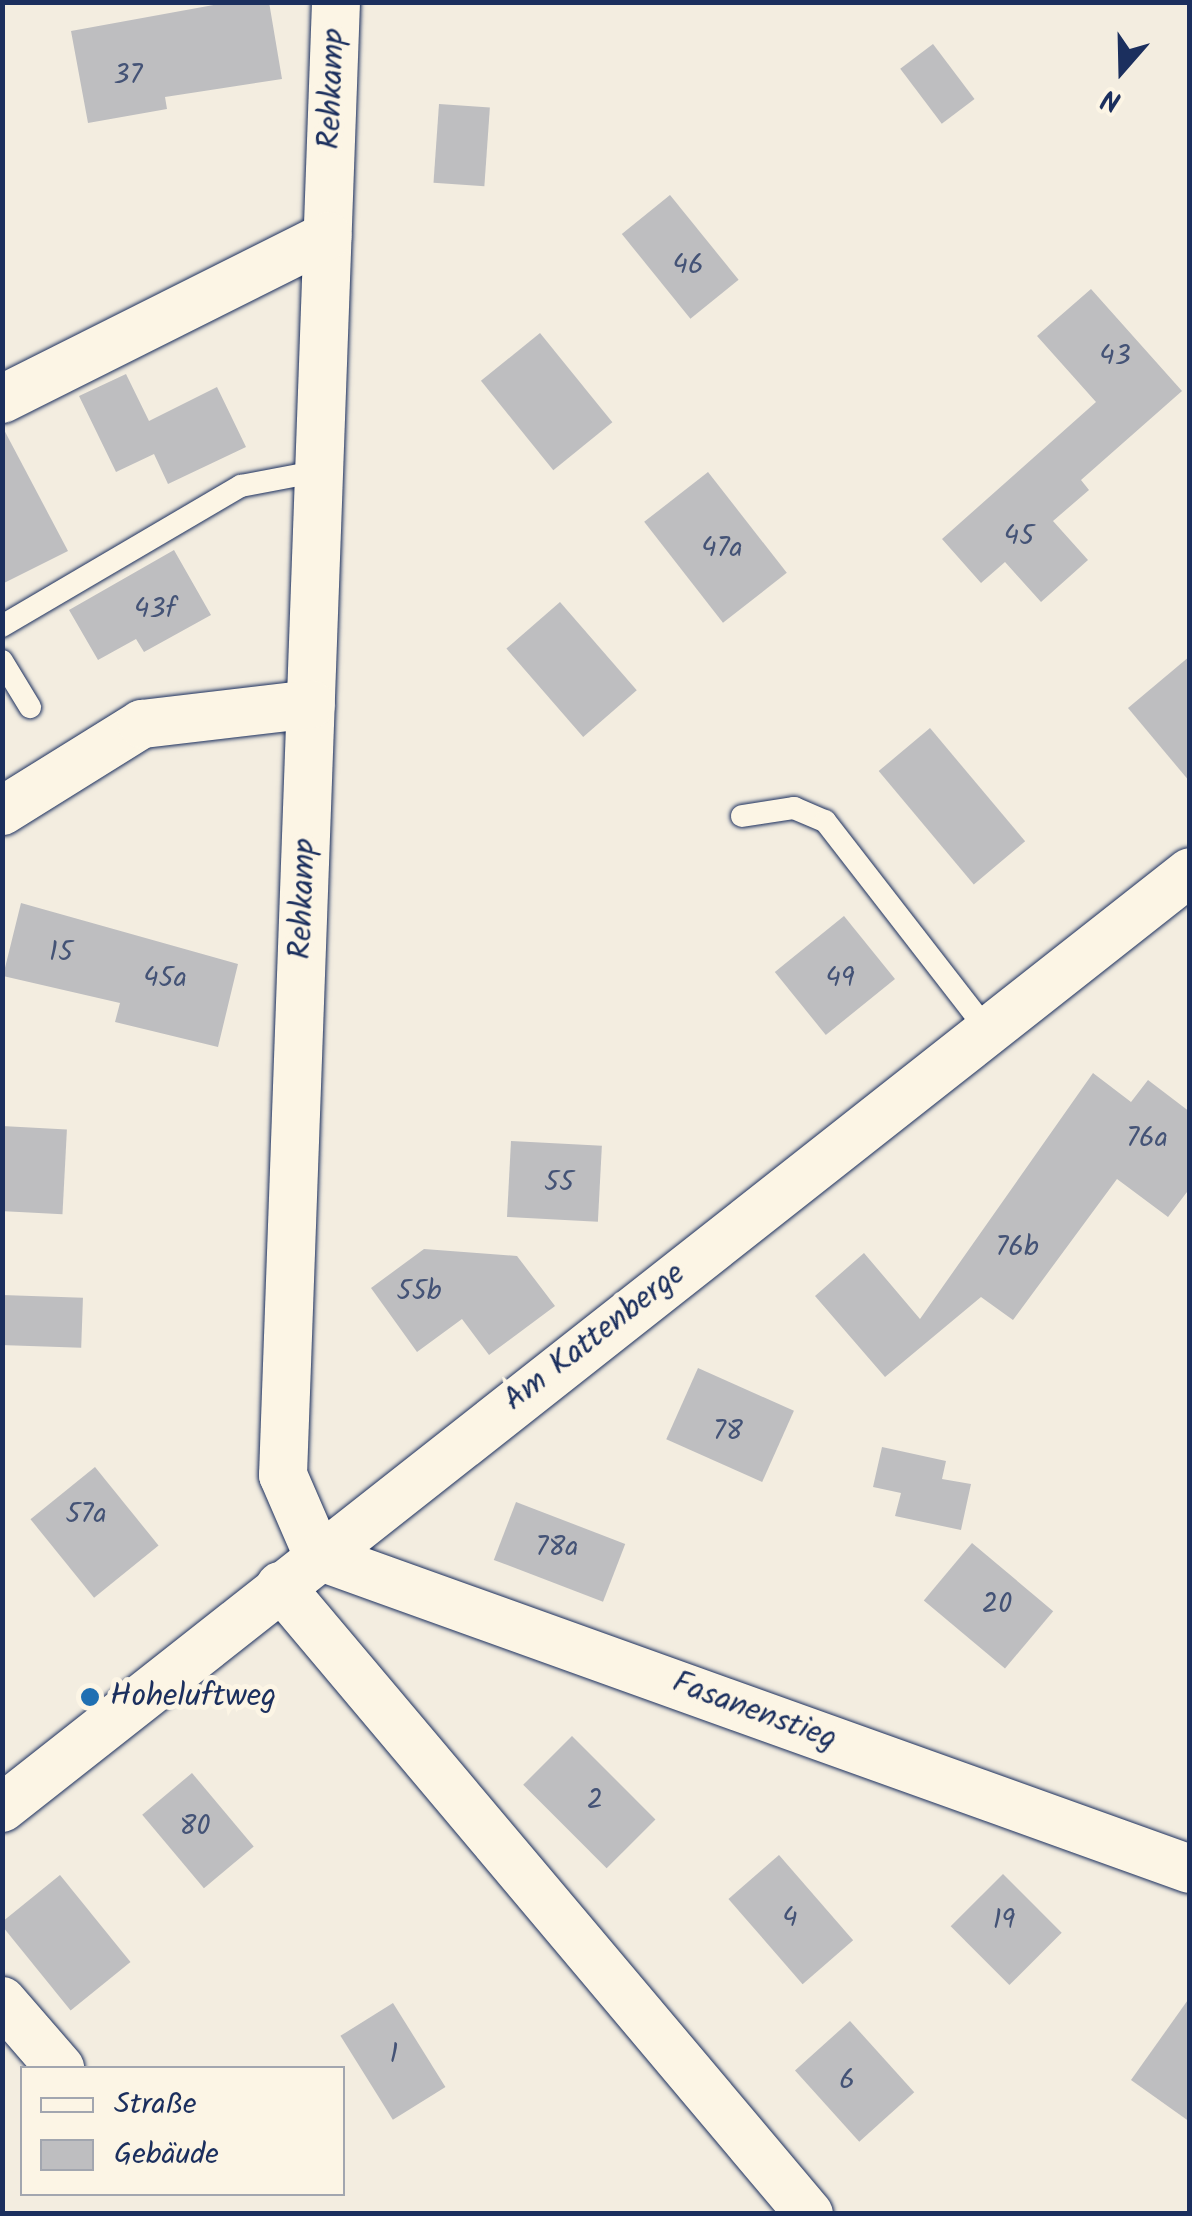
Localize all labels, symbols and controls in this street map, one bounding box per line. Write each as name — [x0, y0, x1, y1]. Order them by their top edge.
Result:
north arrow — [1072, 20, 1172, 120]
street label: Rehkamp — [312, 28, 354, 150]
house number: 37 — [114, 59, 142, 93]
text: N — [1096, 74, 1128, 123]
house number: 46 — [673, 249, 703, 283]
house number: 43 — [1099, 340, 1131, 374]
house number: 45 — [1004, 520, 1034, 554]
house number: 47a — [701, 532, 743, 566]
house number: 43f — [134, 593, 176, 627]
street label: Rehkamp — [283, 838, 325, 960]
house number: 15 — [49, 936, 73, 970]
house number: 45a — [143, 962, 187, 996]
house number: 49 — [825, 962, 855, 996]
house number: 76a — [1126, 1122, 1168, 1156]
house number: 55 — [544, 1166, 574, 1200]
house number: 76b — [995, 1231, 1039, 1265]
street label: Am Kattenberge — [497, 1255, 693, 1421]
house number: 55b — [397, 1275, 441, 1309]
house number: 78 — [713, 1415, 743, 1449]
house number: 57a — [65, 1498, 107, 1532]
house number: 78a — [536, 1531, 578, 1565]
house number: 20 — [982, 1588, 1012, 1622]
street label: Fasanenstieg — [667, 1665, 841, 1759]
place label: Hoheluftweg — [110, 1678, 276, 1716]
marker: Hoheluftweg — [79, 1686, 101, 1708]
house number: 2 — [587, 1784, 603, 1818]
house number: 80 — [180, 1810, 210, 1844]
house number: 4 — [782, 1902, 798, 1936]
house number: 19 — [993, 1904, 1015, 1938]
house number: 1 — [390, 2038, 398, 2072]
house number: 6 — [839, 2064, 855, 2098]
legend — [20, 2066, 345, 2196]
text: Straße — [114, 2081, 197, 2129]
text: Gebäude — [114, 2131, 219, 2179]

